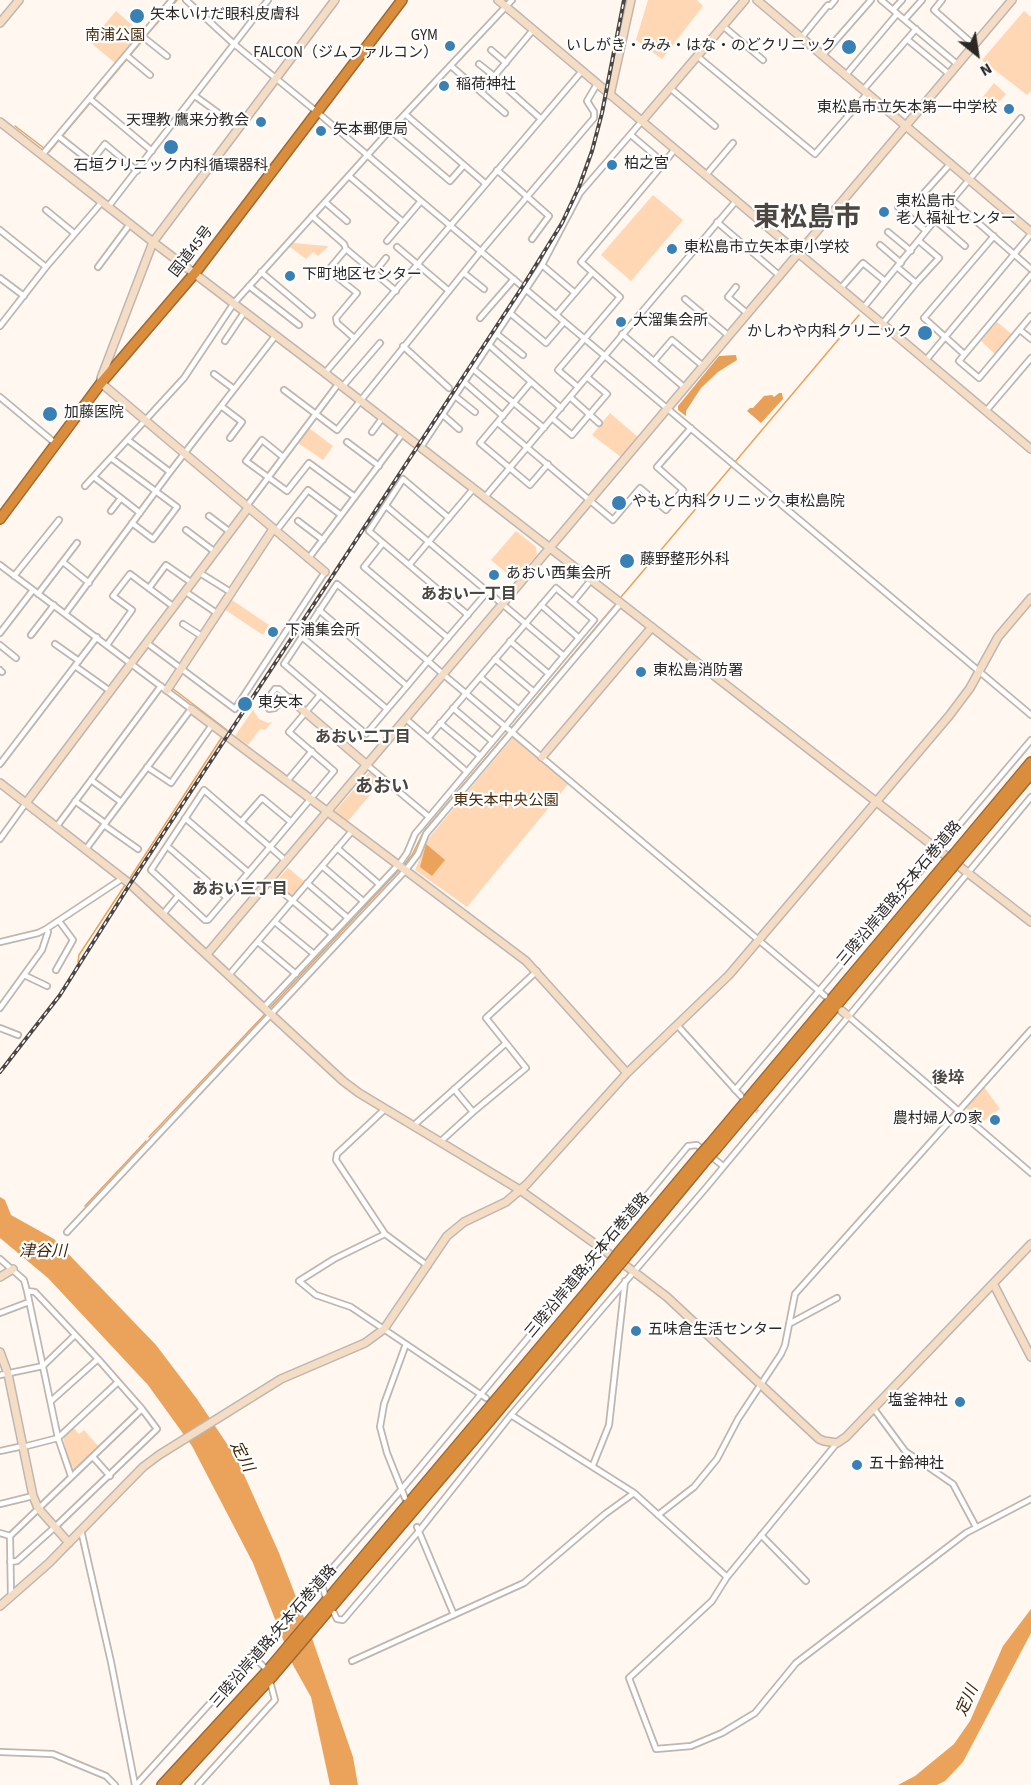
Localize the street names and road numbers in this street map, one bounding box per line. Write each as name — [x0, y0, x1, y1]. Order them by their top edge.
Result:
street label: 国道45号 — [166, 223, 218, 281]
street label: 三陸沿岸道路;矢本石巻道路 — [834, 818, 966, 970]
street label: 三陸沿岸道路;矢本石巻道路 — [522, 1190, 654, 1342]
street label: 三陸沿岸道路;矢本石巻道路 — [207, 1562, 341, 1712]

